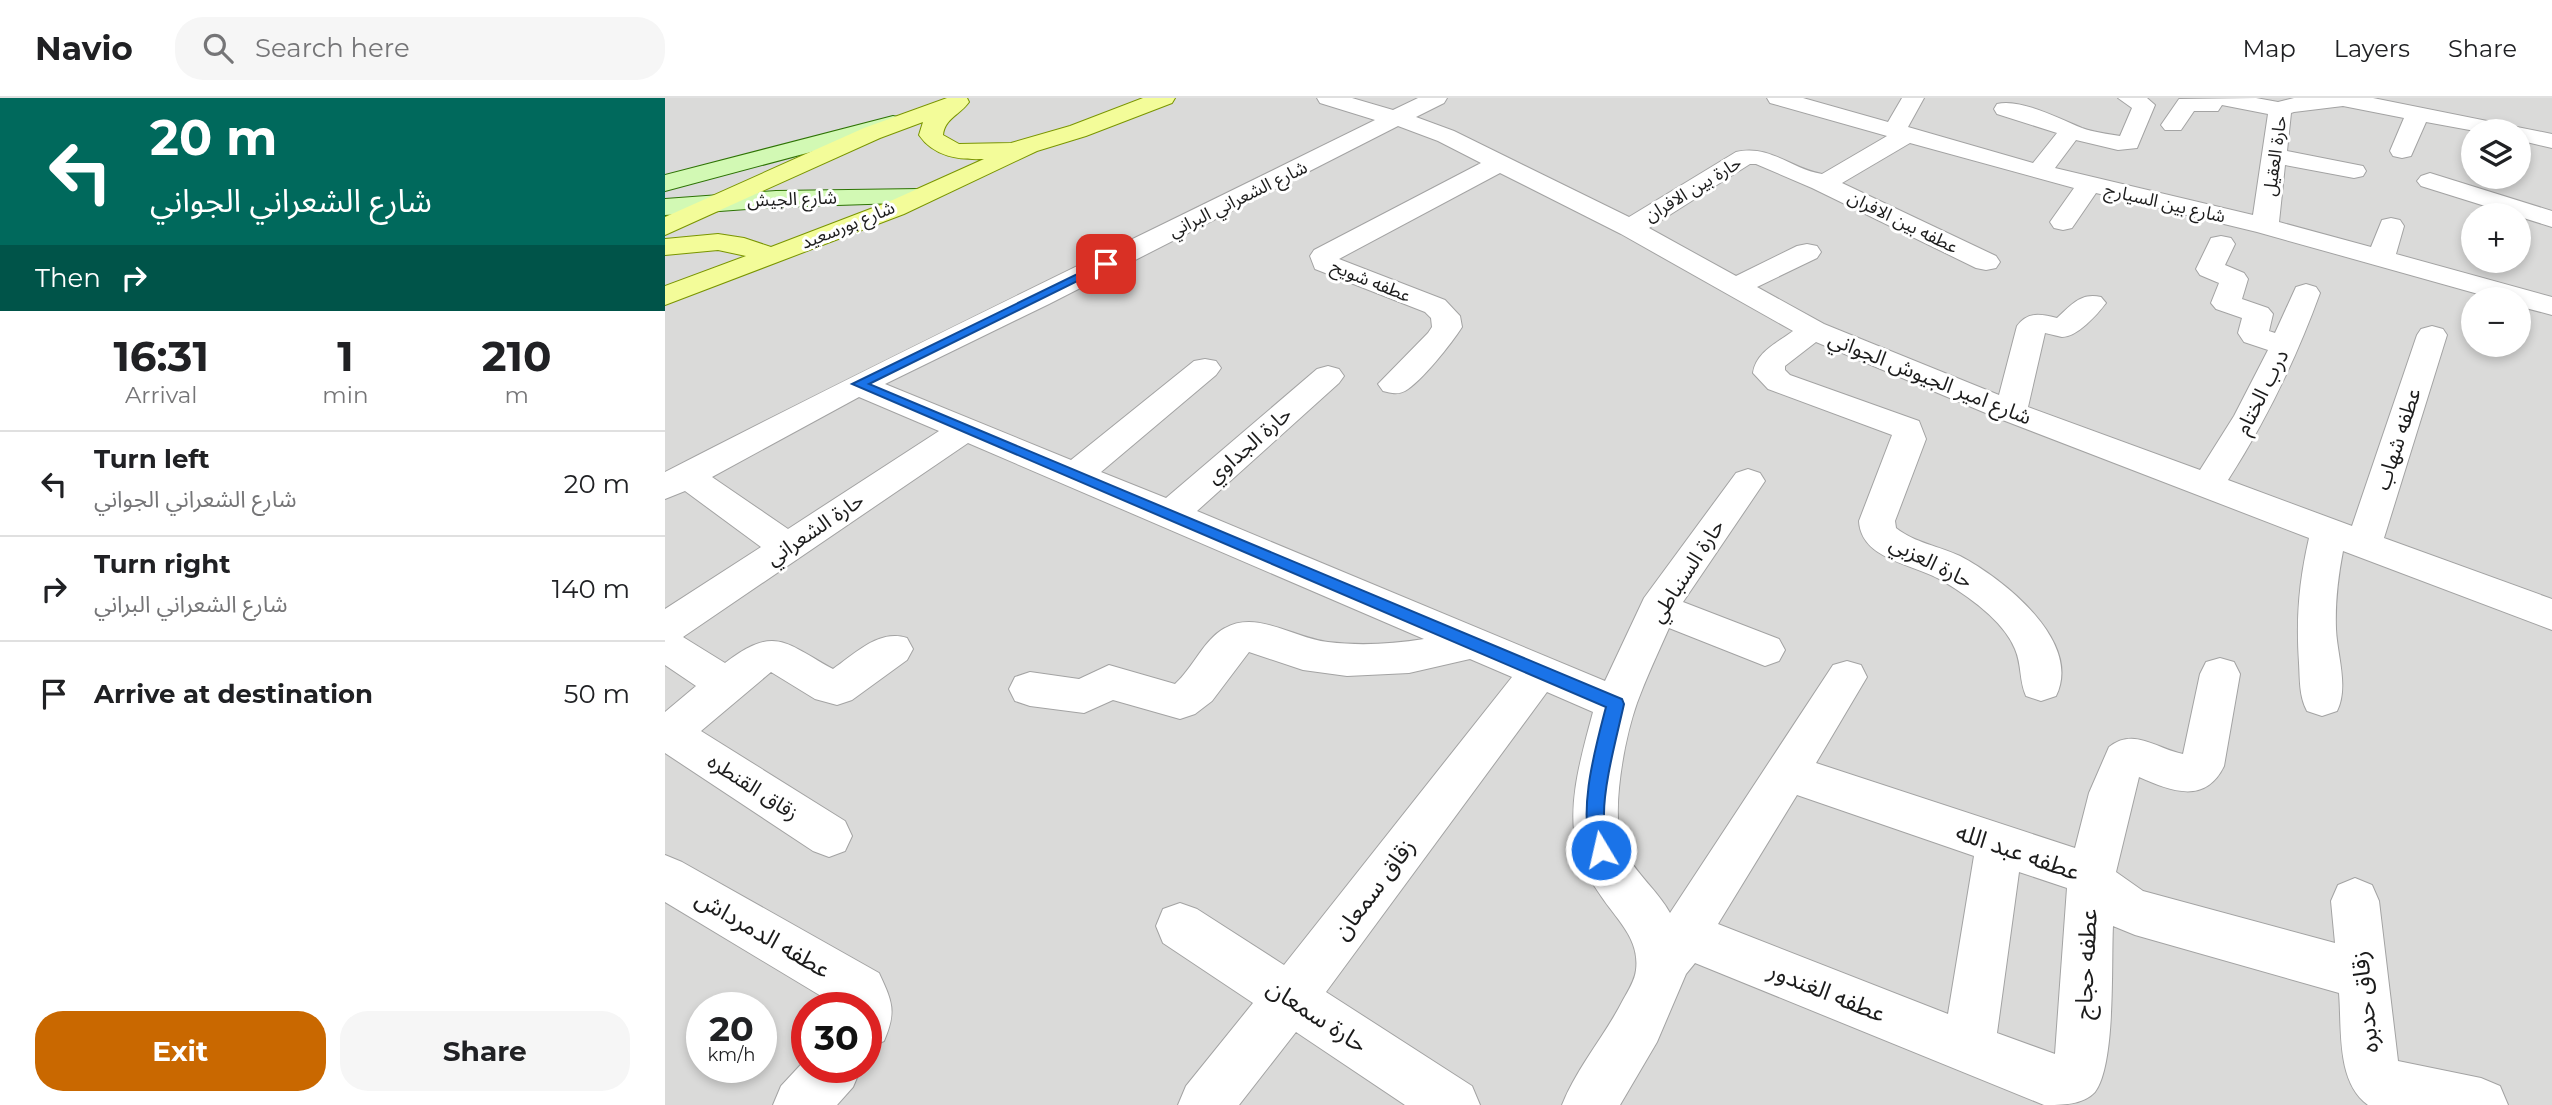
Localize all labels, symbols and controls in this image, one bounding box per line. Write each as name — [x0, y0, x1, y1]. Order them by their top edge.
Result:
search box — [175, 17, 665, 80]
text: Navio — [35, 28, 133, 68]
icon: search — [199, 29, 237, 67]
text: Search here — [255, 32, 410, 64]
text: Map — [2242, 34, 2296, 63]
text: Layers — [2334, 34, 2410, 63]
text: Share — [2448, 34, 2517, 63]
text: 20 m — [150, 108, 277, 167]
street label: حارة العقيل — [2258, 114, 2292, 198]
map controls — [2461, 119, 2531, 357]
button: layers — [2461, 119, 2531, 189]
icon: left — [35, 126, 126, 217]
street label: حارة بين الافران — [1641, 151, 1745, 227]
street label: شارع الشعراني البراني — [1165, 156, 1312, 245]
street label: شارع بين السيارج — [2102, 178, 2228, 231]
text: شارع الشعراني الجواني — [150, 181, 432, 220]
street label: شارع الجيش — [747, 186, 837, 215]
street label: عطفه بين الافران — [1844, 186, 1962, 258]
street label: شارع بورسعيد — [798, 196, 899, 257]
button: + — [2461, 203, 2531, 273]
pin — [1076, 234, 1136, 294]
icon: arrive — [1087, 245, 1125, 283]
street label: عطفه شويح — [1327, 255, 1414, 309]
icon: right — [115, 259, 153, 297]
text: Then — [35, 262, 101, 294]
button: − — [2461, 287, 2531, 357]
street label: شارع امير الجيوش الجواني — [1824, 325, 2035, 433]
text: 16:31 — [113, 330, 209, 382]
text: 1 — [337, 330, 354, 382]
text: 210 — [482, 330, 552, 382]
street label: درب الختام — [2230, 345, 2297, 440]
text: Arrival — [125, 381, 197, 409]
text: min — [322, 381, 368, 409]
text: m — [505, 381, 529, 409]
street label: عطفه شهاب — [2369, 385, 2426, 493]
street label: حارة الجداوي — [1201, 401, 1299, 491]
text: Turn left — [94, 443, 210, 475]
icon: left — [35, 465, 73, 503]
text: 20 m — [564, 468, 630, 500]
text: شارع الشعراني الجواني — [94, 485, 297, 513]
street label: حارة الشعراني — [761, 487, 871, 574]
street label: حارة السنباطي — [1644, 514, 1732, 629]
street label: حارة العزبي — [1884, 530, 1977, 596]
text: Turn right — [94, 548, 230, 580]
icon: right — [35, 570, 73, 608]
text: 140 m — [552, 573, 630, 605]
text: شارع الشعراني البراني — [94, 590, 287, 618]
icon: arrive — [35, 675, 73, 713]
text: Arrive at destination — [94, 678, 373, 710]
text: 50 m — [564, 678, 630, 710]
street label: زقاق القنطره — [703, 748, 803, 825]
position arrow — [1564, 813, 1638, 887]
street label: عطفه عبد الله — [1952, 817, 2084, 886]
street label: زقاق سمعان — [1326, 832, 1421, 945]
street label: عطفه الدمرداش — [691, 883, 836, 984]
street label: عطفه حجاج — [2068, 908, 2106, 1020]
street label: زقاق حدبره — [2345, 950, 2384, 1054]
street label: عطفه الغندور — [1763, 955, 1890, 1028]
street label: حارة سمعان — [1262, 972, 1373, 1059]
speed limit sign: 30 — [791, 992, 882, 1083]
text: 20 — [709, 1007, 754, 1050]
button: Exit — [35, 1011, 326, 1091]
button: Share — [340, 1011, 630, 1091]
text: km/h — [707, 1044, 756, 1066]

